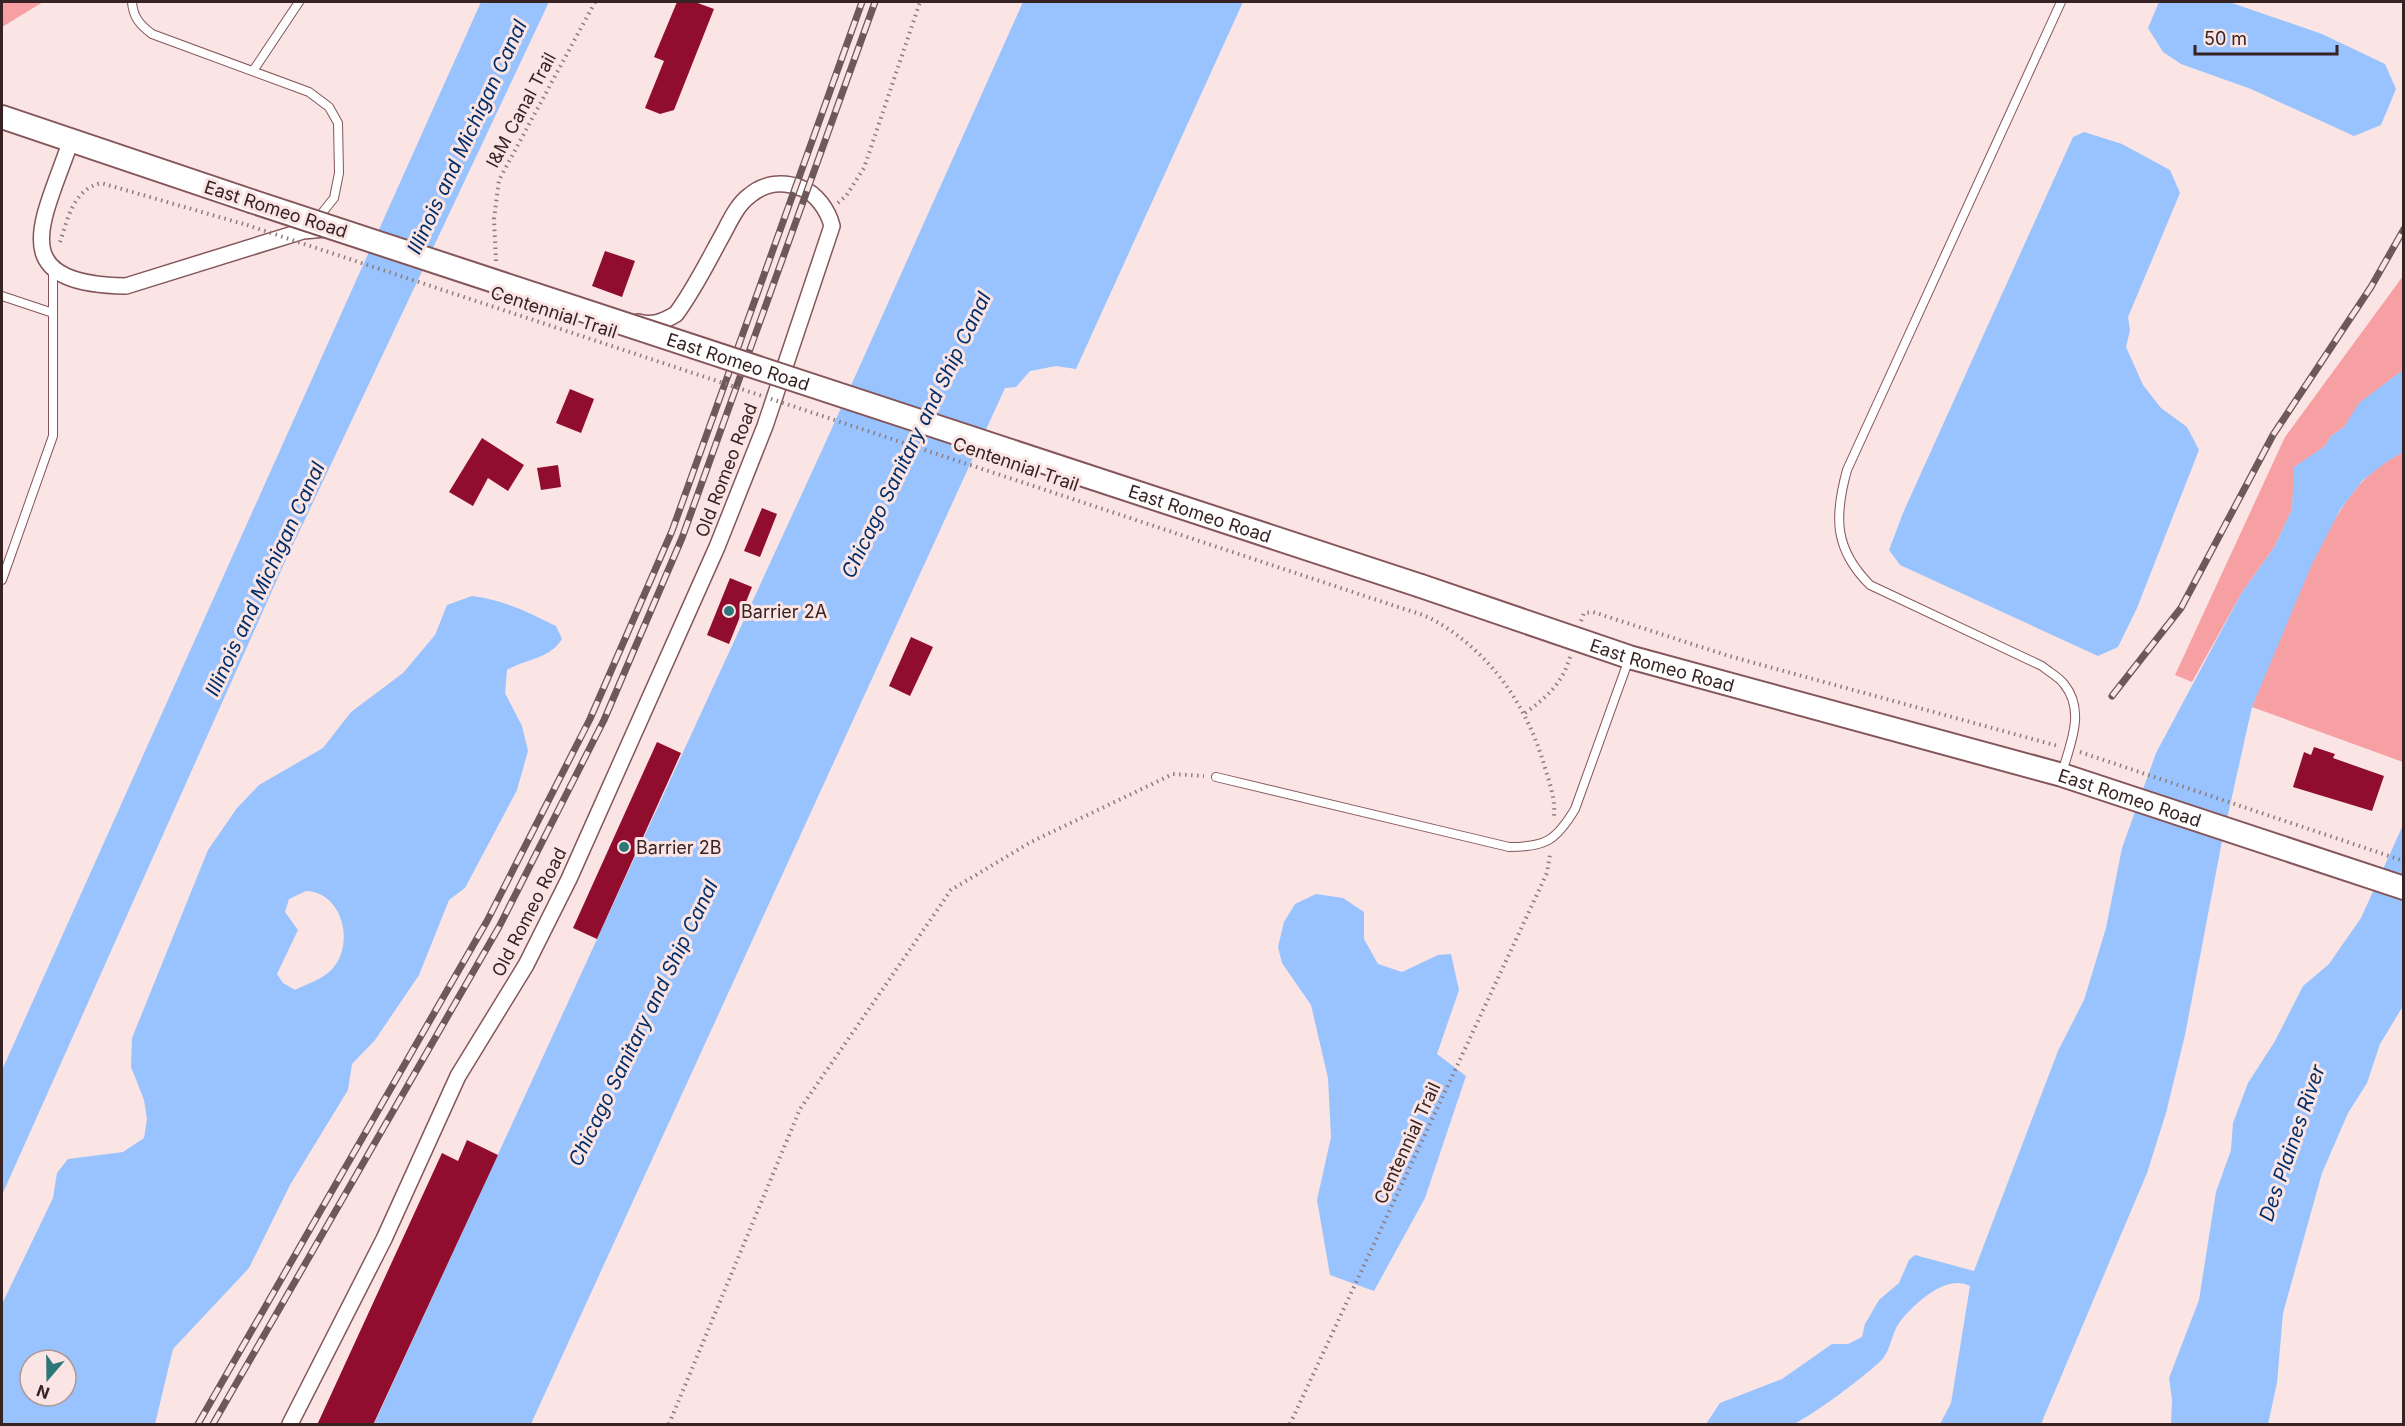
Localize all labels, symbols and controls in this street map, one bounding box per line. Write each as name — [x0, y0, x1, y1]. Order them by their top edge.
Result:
water label: Illinois and Michigan Canal — [402, 16, 532, 258]
scale bar — [2195, 18, 2338, 56]
text: 50 m — [2204, 28, 2247, 49]
street label: I&M Canal Trail — [482, 49, 560, 171]
street label: East Romeo Road — [202, 176, 350, 242]
street label: Centennial Trail — [488, 282, 620, 342]
water label: Chicago Sanitary and Ship Canal — [836, 288, 996, 582]
street label: East Romeo Road — [664, 328, 812, 395]
street label: Old Romeo Road — [691, 400, 761, 540]
street label: Centennial Trail — [950, 433, 1082, 495]
water label: Illinois and Michigan Canal — [200, 458, 330, 700]
street label: East Romeo Road — [1126, 480, 1274, 547]
place label: Barrier 2A — [741, 601, 827, 622]
marker: Barrier 2A — [722, 604, 736, 618]
street label: East Romeo Road — [1587, 634, 1737, 696]
street label: East Romeo Road — [2056, 764, 2204, 831]
place label: Barrier 2B — [636, 837, 721, 858]
marker: Barrier 2B — [617, 840, 631, 854]
street label: Old Romeo Road — [487, 844, 571, 980]
water label: Chicago Sanitary and Ship Canal — [563, 876, 723, 1170]
water label: Des Plaines River — [2254, 1061, 2330, 1224]
street label: Centennial Trail — [1370, 1079, 1444, 1207]
north arrow — [18, 1348, 78, 1408]
text: N — [34, 1381, 52, 1404]

